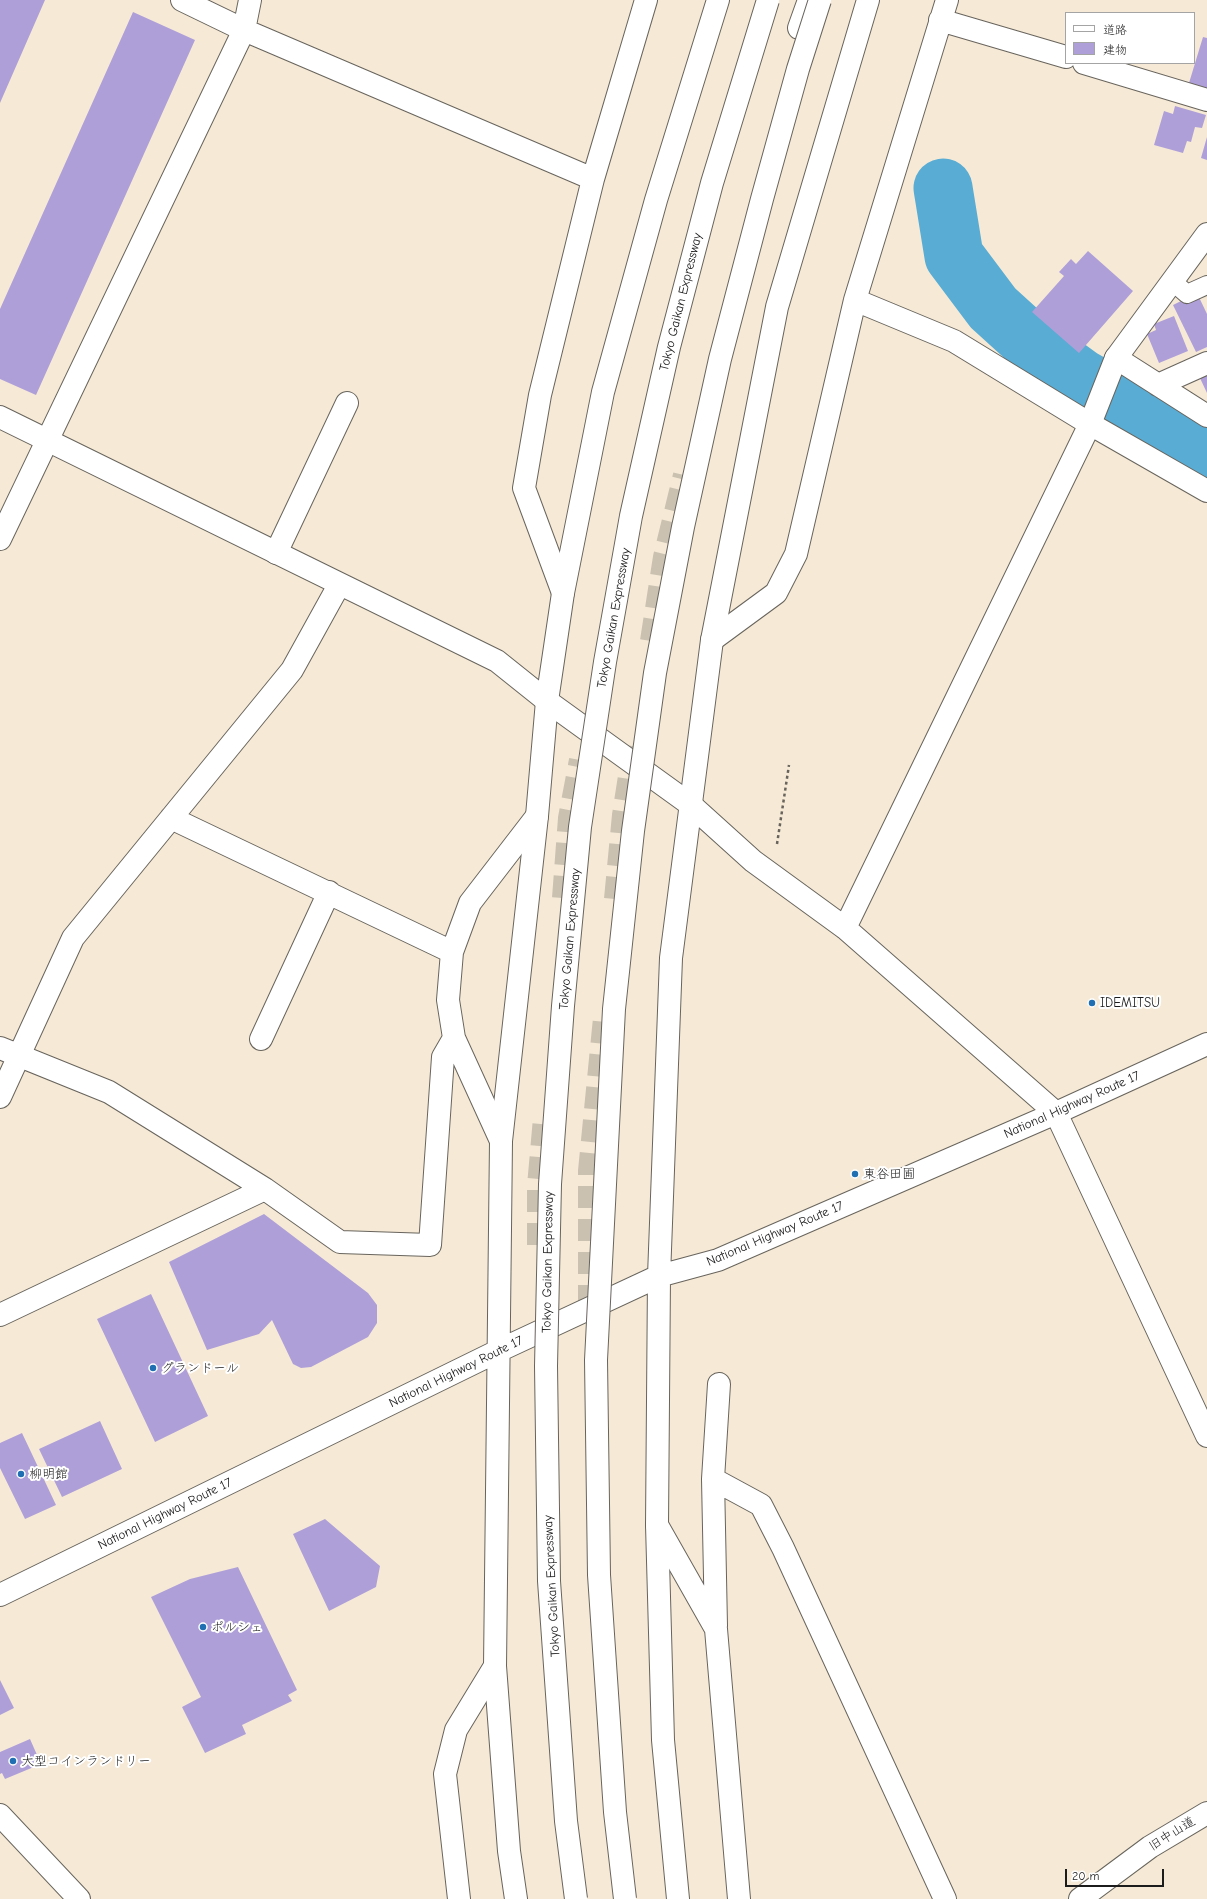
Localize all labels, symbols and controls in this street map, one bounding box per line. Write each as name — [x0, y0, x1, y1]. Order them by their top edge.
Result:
legend — [1065, 12, 1195, 64]
text: 道路 — [1103, 23, 1127, 37]
text: 建物 — [1103, 43, 1127, 57]
street label: Tokyo Gaikan Expressway — [656, 231, 706, 373]
street label: Tokyo Gaikan Expressway — [594, 547, 634, 689]
street label: Tokyo Gaikan Expressway — [556, 868, 584, 1010]
place label: IDEMITSU — [1100, 995, 1160, 1011]
marker: IDEMITSU — [1087, 998, 1097, 1008]
street label: National Highway Route 17 — [1002, 1068, 1142, 1142]
place label: 東谷田圃 — [863, 1166, 915, 1182]
marker: 東谷田圃 — [850, 1169, 860, 1179]
street label: Tokyo Gaikan Expressway — [539, 1191, 557, 1333]
street label: National Highway Route 17 — [704, 1198, 846, 1270]
street label: National Highway Route 17 — [386, 1333, 526, 1411]
place label: グランドール — [161, 1360, 239, 1376]
marker: グランドール — [148, 1363, 158, 1373]
place label: 柳明館 — [29, 1466, 68, 1482]
marker: 柳明館 — [16, 1469, 26, 1479]
street label: National Highway Route 17 — [95, 1475, 235, 1553]
street label: Tokyo Gaikan Expressway — [540, 1515, 564, 1657]
place label: ポルシェ — [211, 1619, 263, 1635]
marker: ポルシェ — [198, 1622, 208, 1632]
place label: 大型コインランドリー — [21, 1753, 151, 1769]
marker: 大型コインランドリー — [8, 1756, 18, 1766]
street label: 旧中山道 — [1146, 1814, 1198, 1854]
scale bar — [1067, 1861, 1166, 1887]
text: 20 m — [1072, 1869, 1100, 1883]

